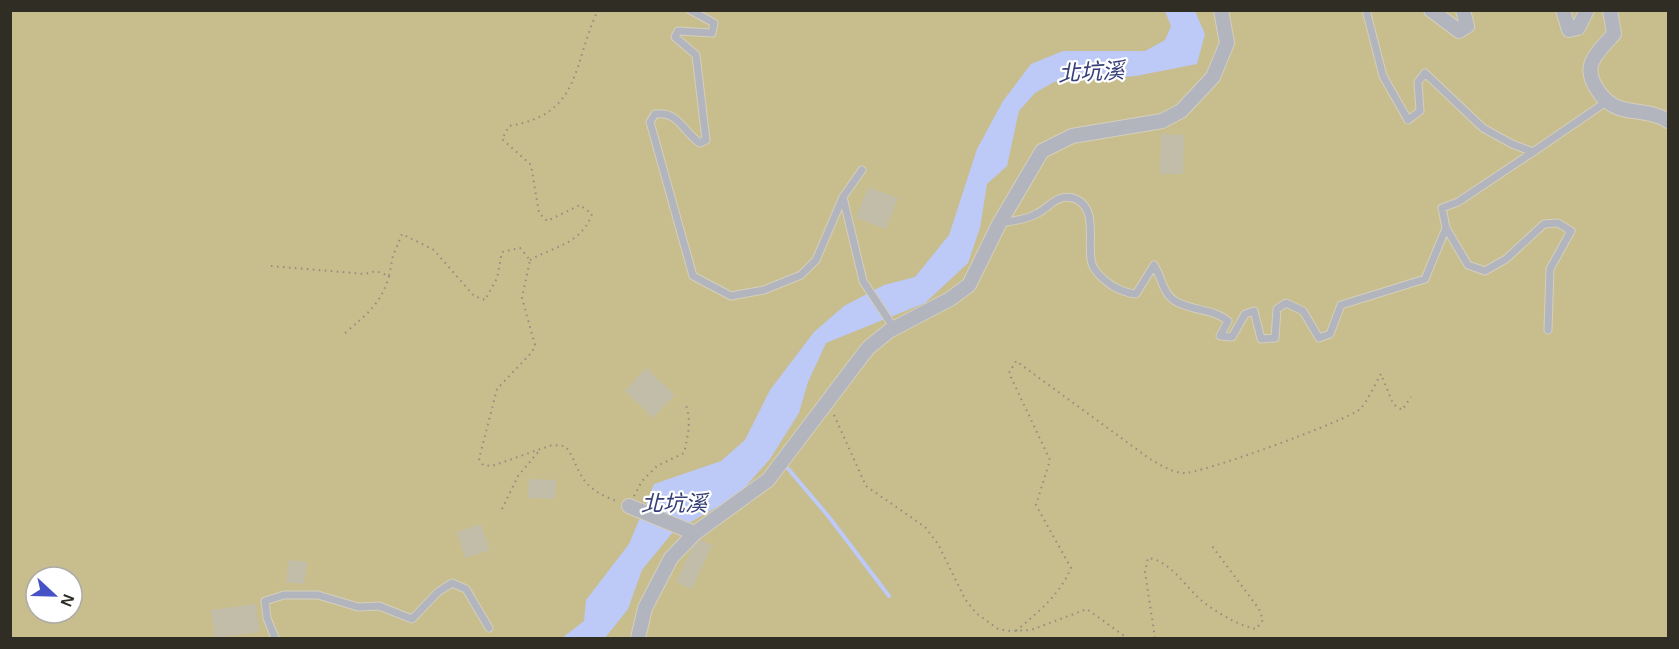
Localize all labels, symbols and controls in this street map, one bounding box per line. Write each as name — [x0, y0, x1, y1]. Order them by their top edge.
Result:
water label: 北坑溪 — [1057, 58, 1128, 86]
water label: 北坑溪 — [641, 491, 710, 516]
north arrow — [24, 565, 84, 625]
text: N — [57, 592, 77, 609]

